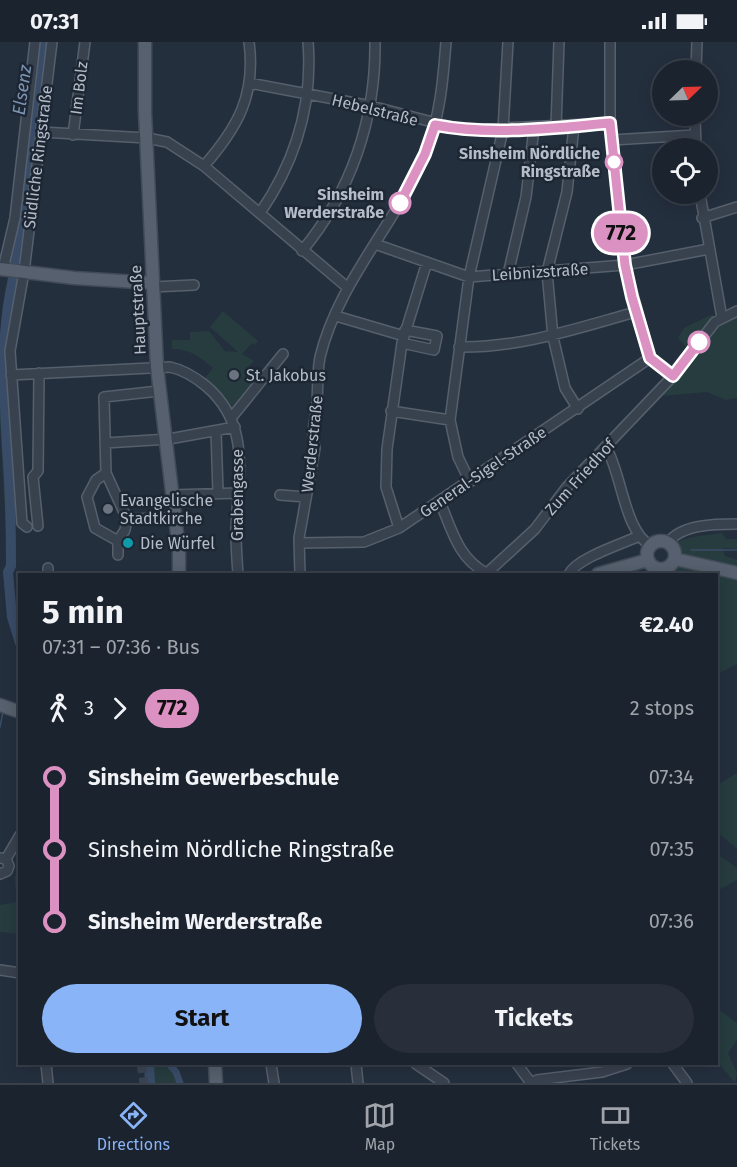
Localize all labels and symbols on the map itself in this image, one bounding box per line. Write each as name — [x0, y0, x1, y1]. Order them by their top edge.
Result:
street label: Im Bolz — [66, 60, 92, 116]
north arrow — [652, 60, 718, 126]
water label: Elsenz — [8, 63, 36, 116]
street label: Südliche Ringstraße — [20, 84, 56, 230]
street label: Hebelstraße — [330, 90, 420, 130]
place label: Sinsheim Nördliche Ringstraße — [459, 144, 600, 181]
marker: Sinsheim Nördliche Ringstraße — [605, 153, 623, 171]
place label: Sinsheim Werderstraße — [284, 185, 384, 222]
marker: Sinsheim Werderstraße — [389, 192, 411, 214]
line badge: 772 — [586, 214, 656, 252]
street label: Leibnizstraße — [491, 259, 589, 285]
street label: Hauptstraße — [126, 265, 150, 355]
unlabelled marker — [688, 331, 710, 353]
place label: St. Jakobus — [246, 366, 326, 385]
marker: St. Jakobus — [227, 368, 241, 382]
street label: Werderstraße — [297, 395, 327, 493]
street label: General-Sigel-Straße — [416, 423, 550, 521]
street label: Zum Friedhof — [541, 434, 620, 519]
street label: Grabengasse — [228, 449, 247, 541]
place label: Evangelische Stadtkirche — [120, 491, 213, 528]
marker: Evangelische Stadtkirche — [101, 502, 115, 516]
place label: Die Würfel — [140, 534, 215, 553]
marker: Die Würfel — [121, 536, 135, 550]

